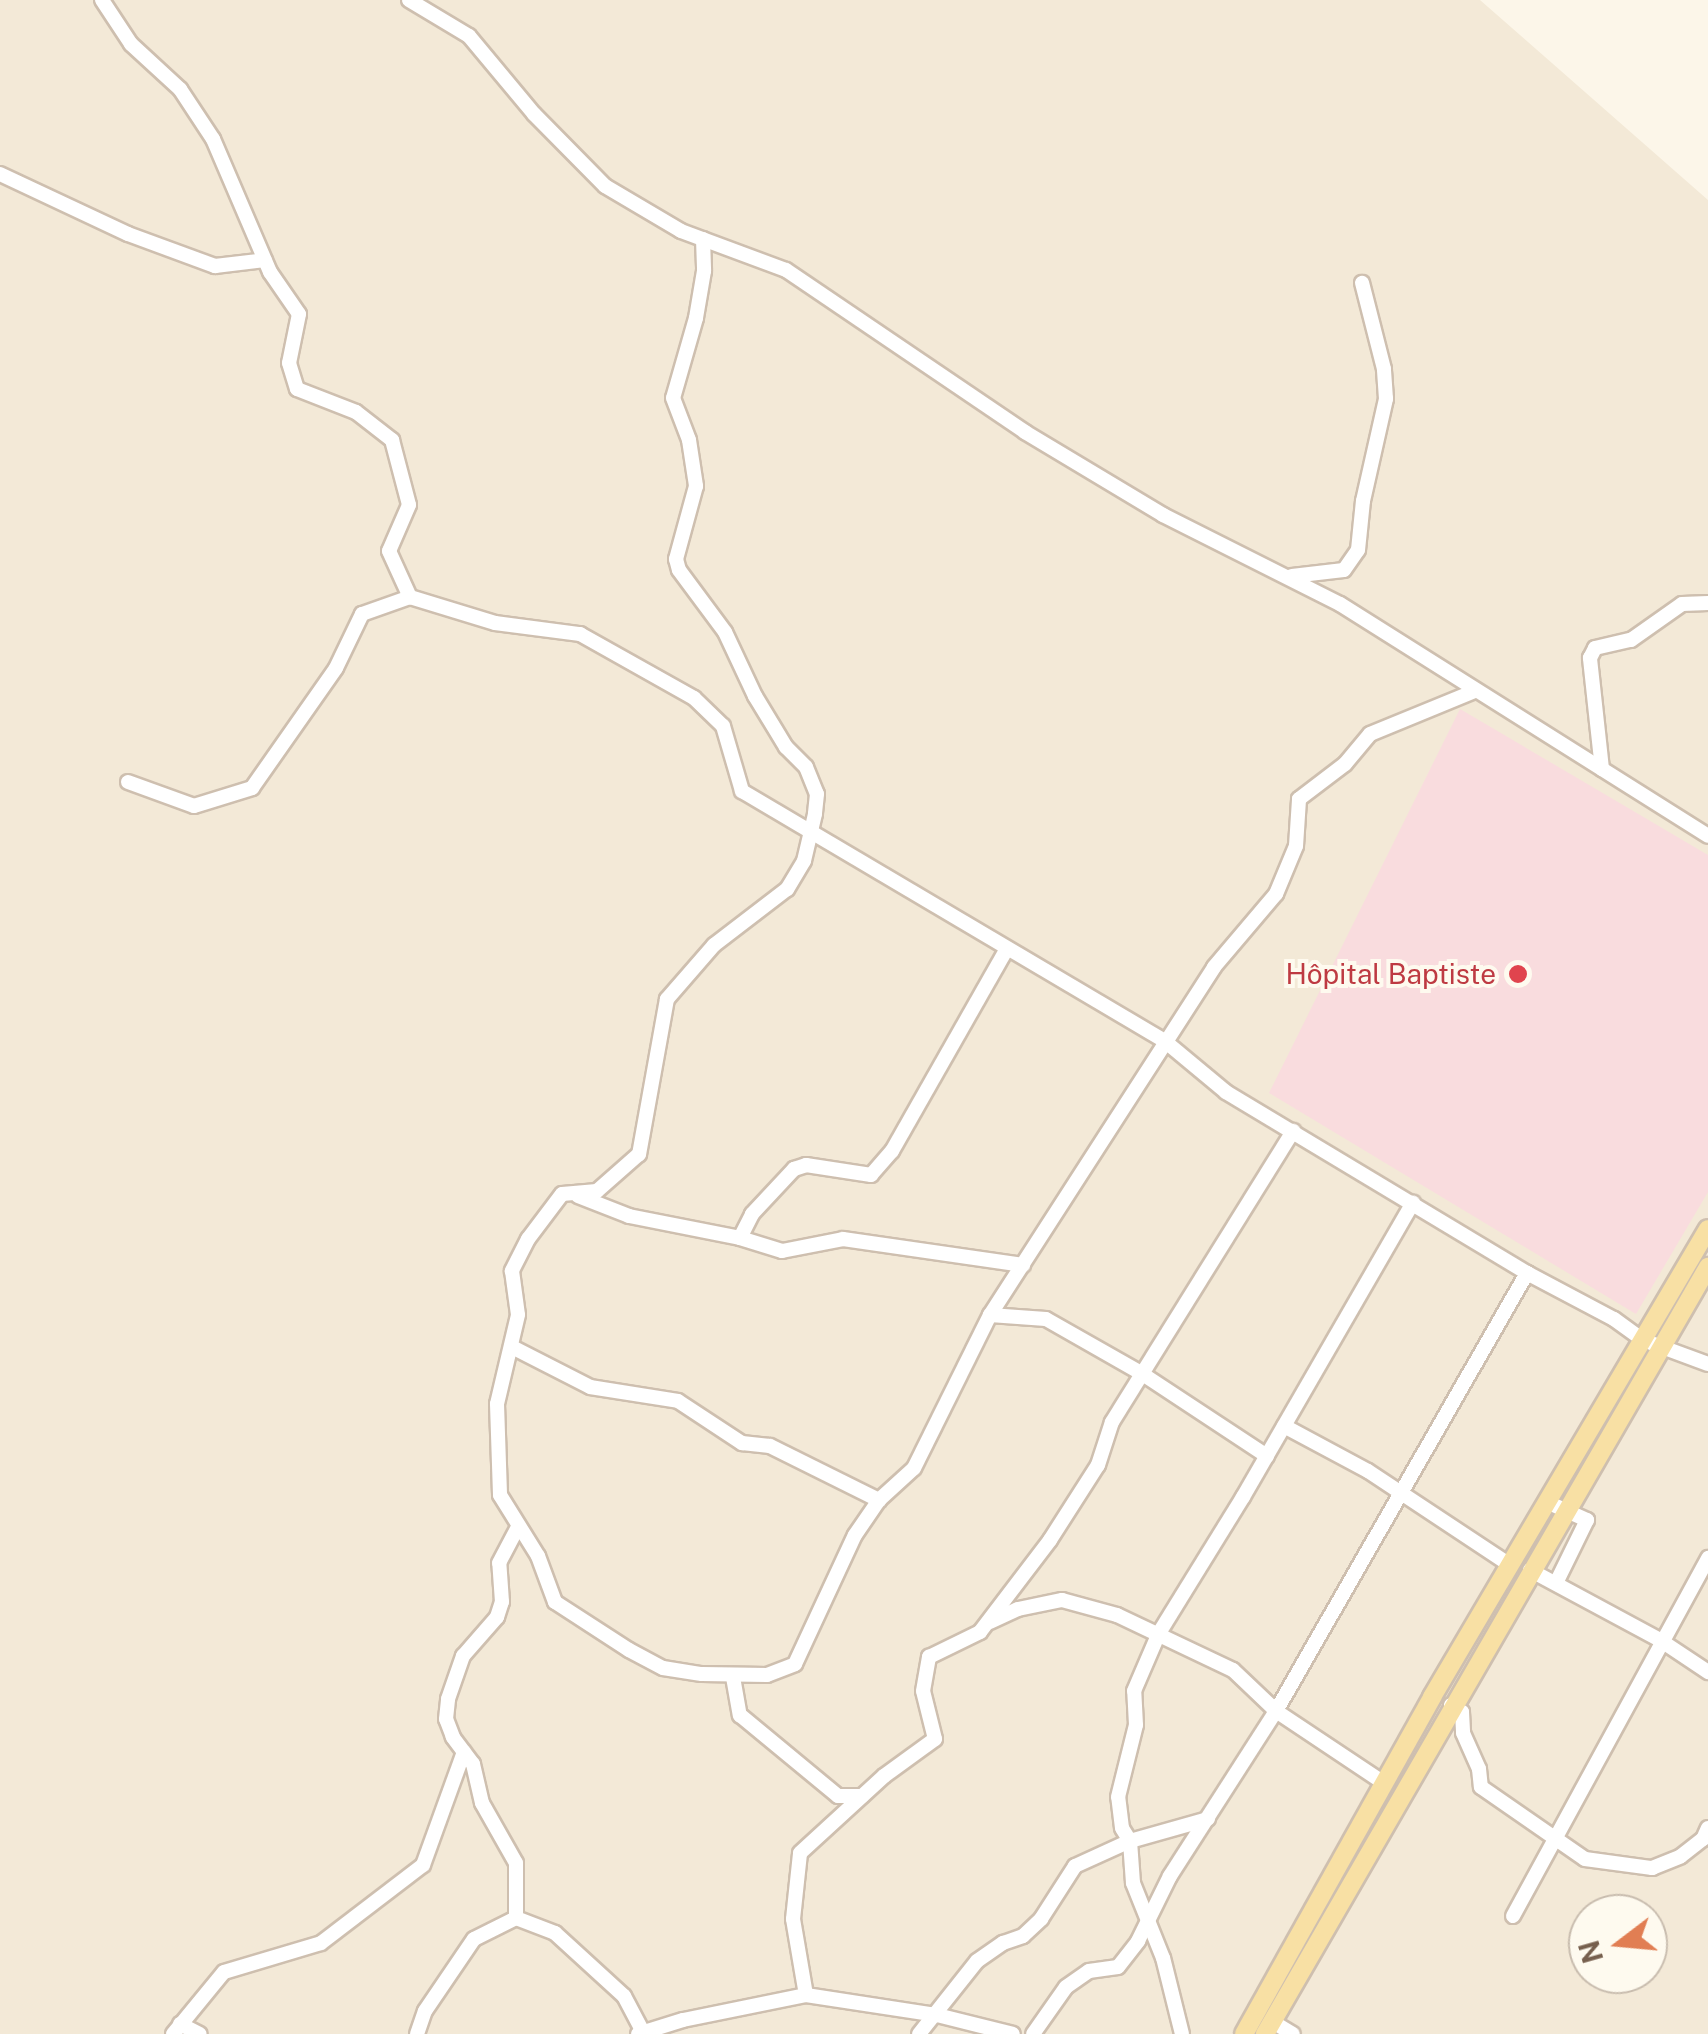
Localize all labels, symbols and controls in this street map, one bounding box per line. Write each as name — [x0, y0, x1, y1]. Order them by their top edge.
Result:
place label: Hôpital Baptiste — [1285, 957, 1496, 991]
marker: Hôpital Baptiste — [1505, 961, 1531, 987]
north arrow — [1568, 1894, 1668, 1994]
text: N — [1572, 1937, 1609, 1967]

